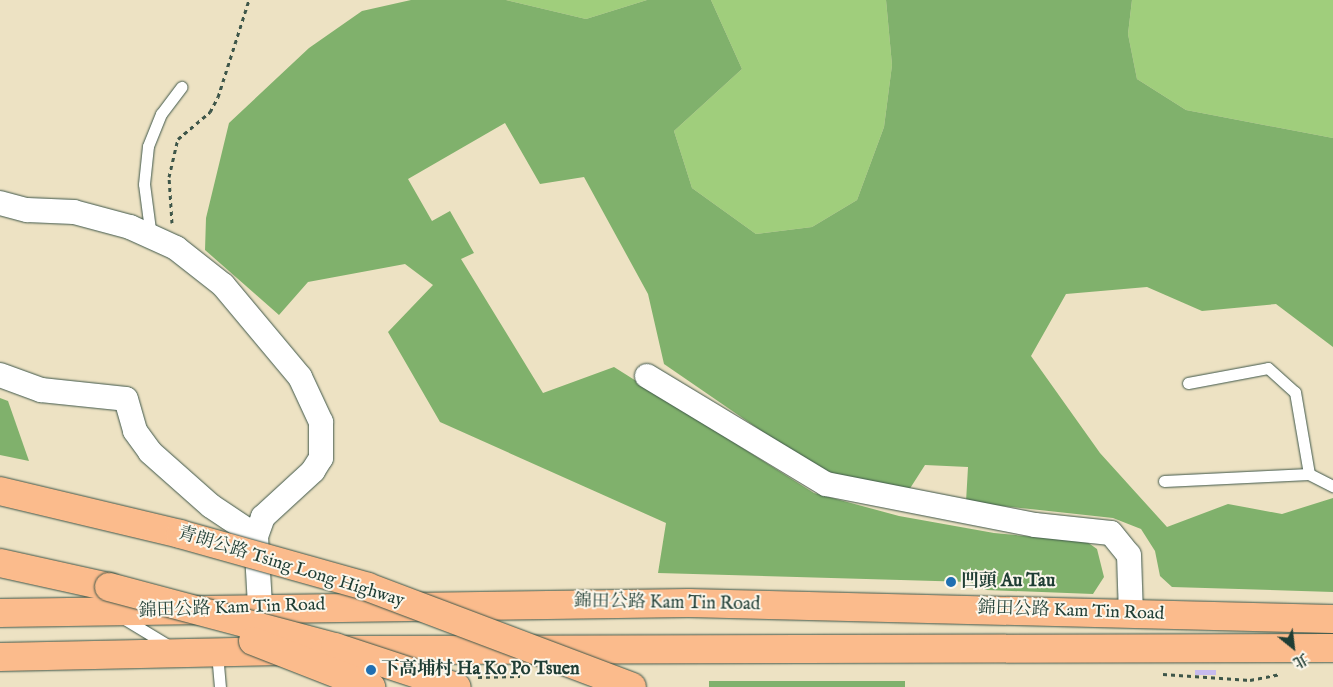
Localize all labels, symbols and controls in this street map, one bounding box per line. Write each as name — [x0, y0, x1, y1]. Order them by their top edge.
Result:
street label: 青朗公路 Tsing Long Highway — [175, 523, 407, 613]
place label: 凹頭 Au Tau — [961, 571, 1055, 593]
marker: 凹頭 Au Tau — [945, 576, 957, 588]
street label: 錦田公路 Kam Tin Road — [573, 592, 761, 616]
street label: 錦田公路 Kam Tin Road — [138, 595, 326, 623]
street label: 錦田公路 Kam Tin Road — [977, 598, 1165, 626]
north arrow — [1268, 622, 1318, 672]
text: 北 — [1290, 649, 1311, 671]
place label: 下高埔村 Ha Ko Po Tsuen — [381, 659, 580, 681]
marker: 下高埔村 Ha Ko Po Tsuen — [365, 664, 377, 676]

